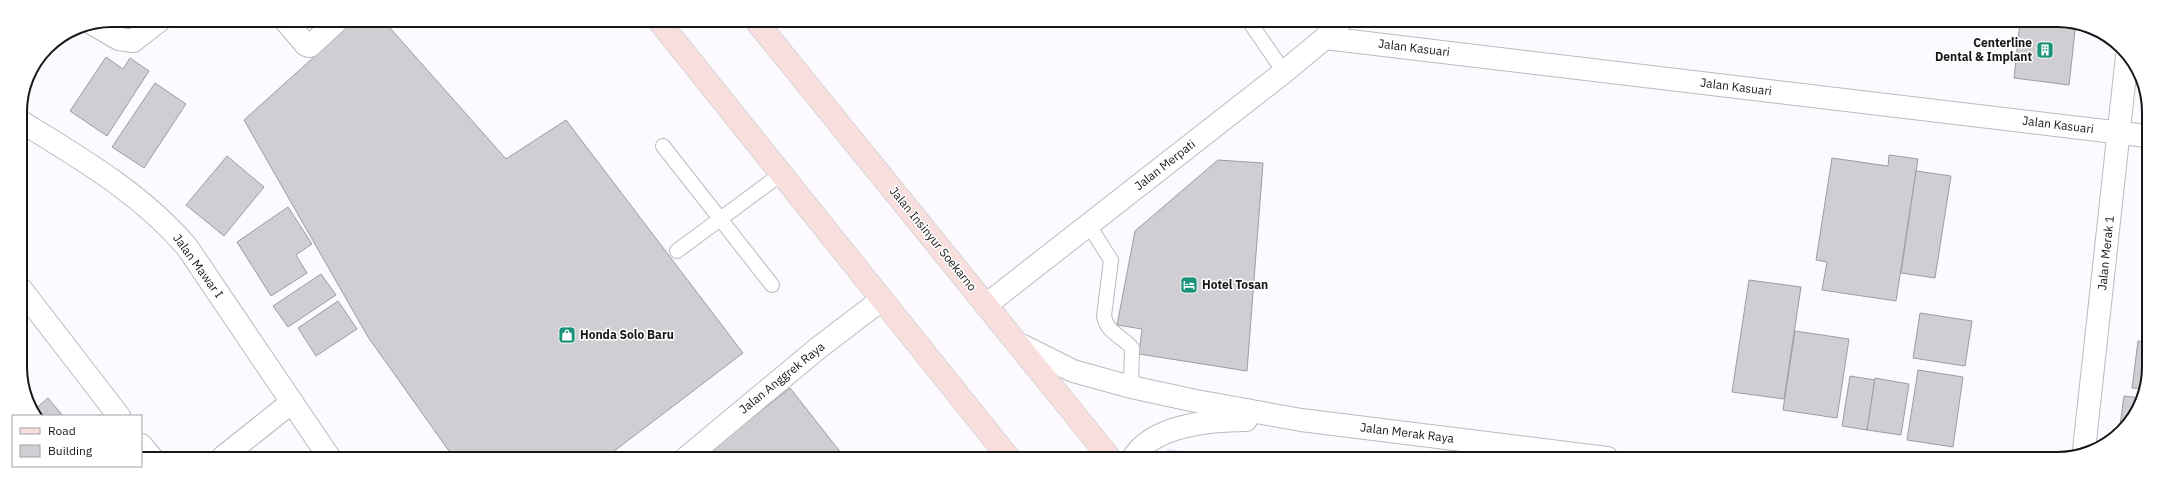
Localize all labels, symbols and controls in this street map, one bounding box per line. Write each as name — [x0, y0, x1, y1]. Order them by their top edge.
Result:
place label: Centerline Dental & Implant — [1935, 35, 2032, 64]
street label: Jalan Kasuari — [1377, 36, 1451, 59]
building icon: Centerline Dental & Implant — [2035, 40, 2055, 60]
street label: Jalan Kasuari — [1699, 75, 1773, 98]
street label: Jalan Kasuari — [2021, 113, 2095, 136]
street label: Jalan Merpati — [1131, 136, 1198, 193]
street label: Jalan Insinyur Soekarno — [887, 183, 980, 294]
street label: Jalan Merak 1 — [2094, 215, 2117, 291]
street label: Jalan Mawar I — [170, 231, 227, 301]
hotel icon: Hotel Tosan — [1179, 275, 1199, 295]
place label: Hotel Tosan — [1202, 277, 1268, 292]
shop icon: Honda Solo Baru — [557, 325, 577, 345]
place label: Honda Solo Baru — [580, 327, 674, 342]
street label: Jalan Anggrek Raya — [736, 338, 828, 417]
legend — [12, 415, 142, 467]
street label: Jalan Merak Raya — [1359, 419, 1455, 446]
text: Road — [48, 423, 76, 438]
text: Building — [48, 443, 93, 458]

